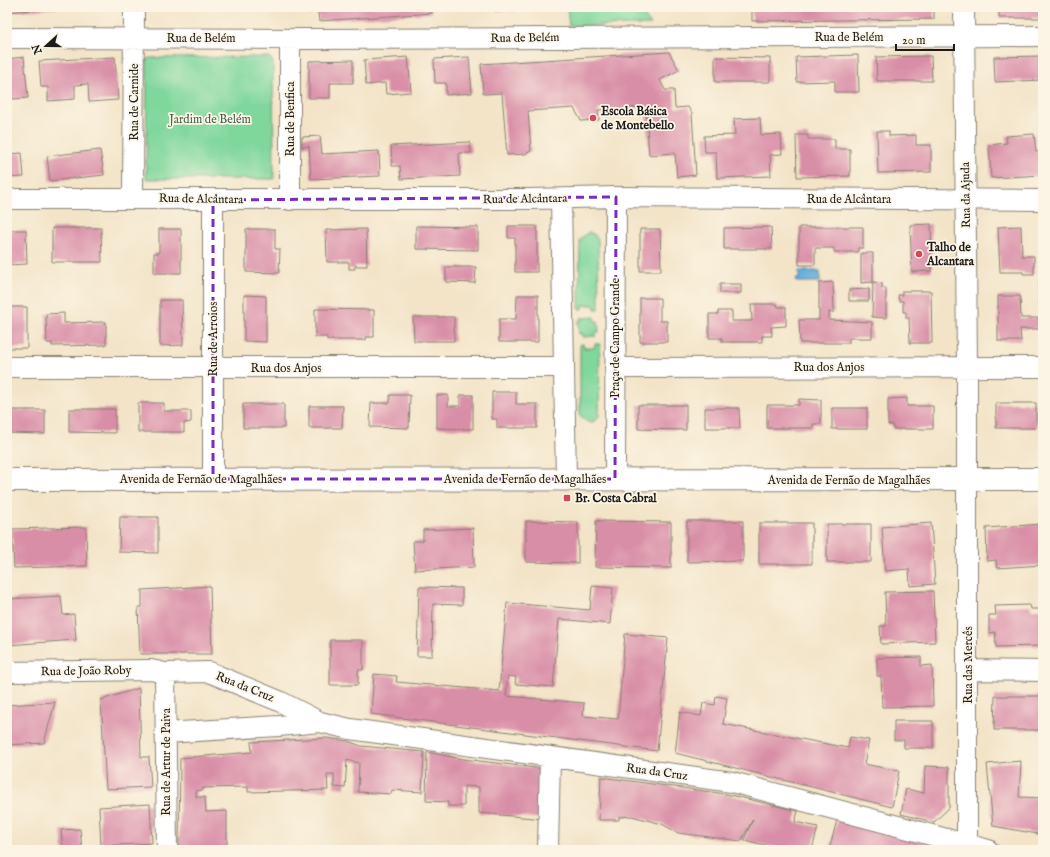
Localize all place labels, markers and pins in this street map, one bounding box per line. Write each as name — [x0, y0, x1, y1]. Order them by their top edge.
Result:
place label: Escola Básica de Montebello — [601, 104, 675, 133]
marker: Escola Básica de Montebello — [588, 113, 598, 123]
place label: Talho de Alcantara — [926, 240, 975, 269]
marker: Talho de Alcantara — [914, 249, 924, 259]
place label: Br. Costa Cabral — [575, 491, 657, 506]
marker: Br. Costa Cabral — [562, 493, 572, 503]

